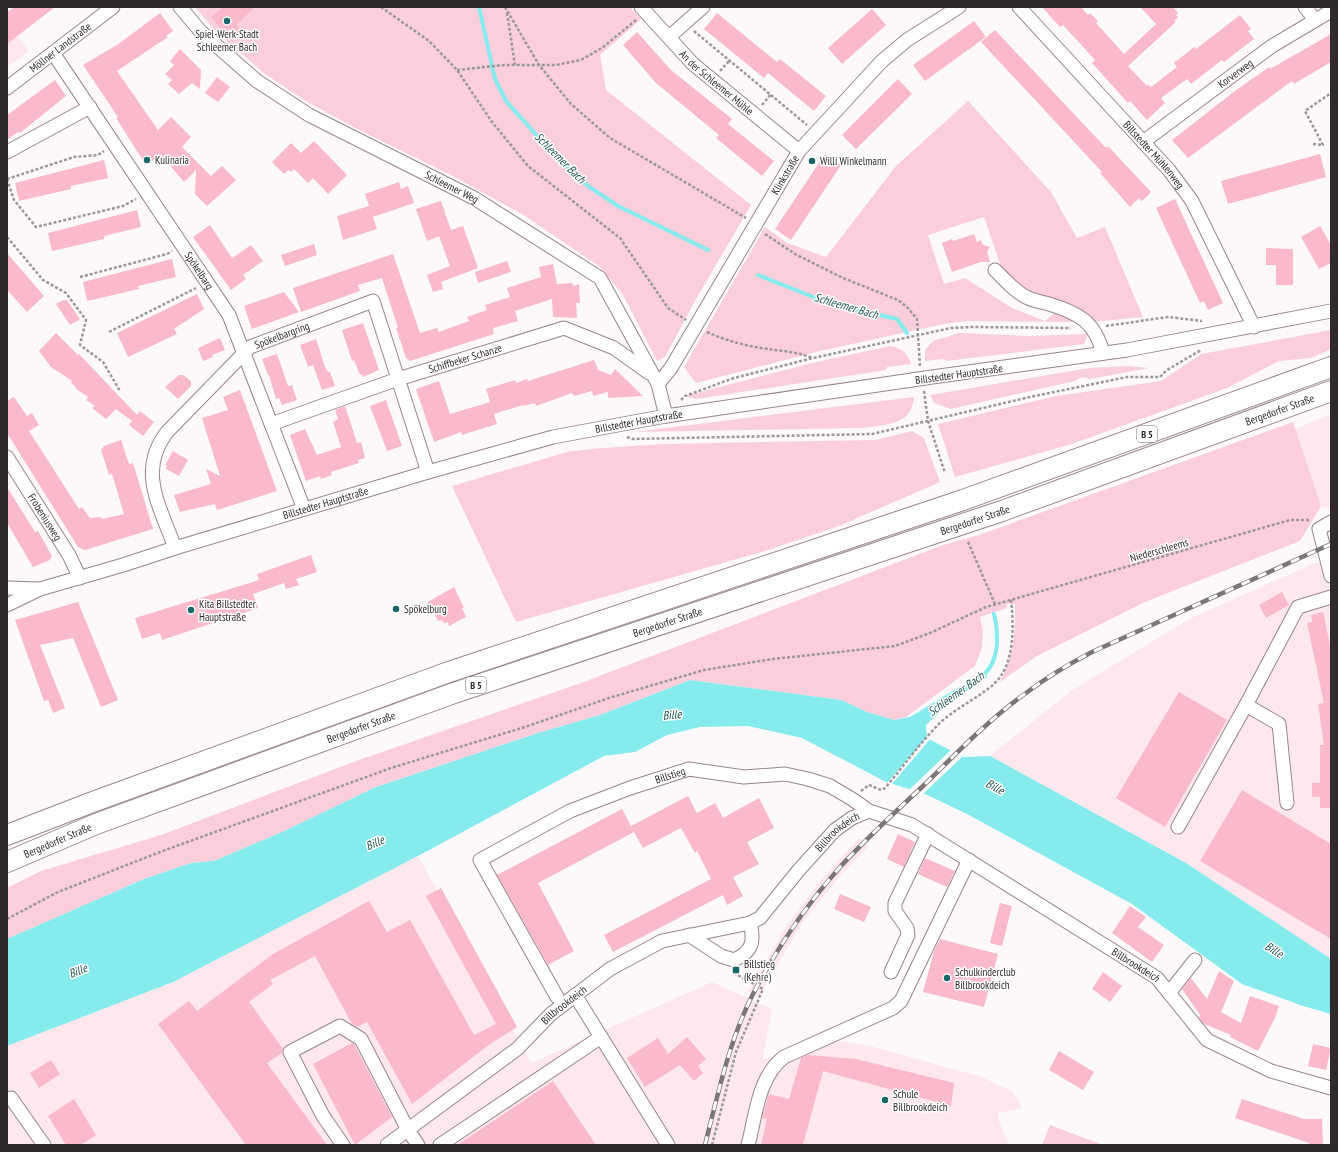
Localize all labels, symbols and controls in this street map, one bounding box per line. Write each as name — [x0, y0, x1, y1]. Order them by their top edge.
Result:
marker: Spiel-Werk-Stadt Schleemer Bach — [222, 16, 232, 26]
street label: Möllner Landstraße — [27, 19, 94, 75]
place label: Spiel-Werk-Stadt Schleemer Bach — [195, 27, 259, 54]
street label: An der Schleemer Mühle — [677, 47, 757, 118]
street label: Korverweg — [1215, 56, 1256, 91]
street label: Billstedter Mühlenweg — [1120, 118, 1188, 192]
water label: Schleemer Bach — [532, 129, 589, 187]
street label: Klinkstraße — [768, 152, 802, 197]
place label: Kulinaria — [155, 153, 189, 167]
place label: Willi Winkelmann — [820, 154, 887, 168]
marker: Kulinaria — [142, 155, 152, 165]
marker: Willi Winkelmann — [807, 156, 817, 166]
street label: Schleemer Weg — [423, 167, 482, 206]
street label: Spökelbarg — [181, 249, 217, 292]
water label: Schleemer Bach — [812, 289, 881, 322]
street label: Spökelbargring — [253, 318, 312, 352]
street label: Schiffbeker Schanze — [427, 340, 504, 376]
street label: Billstedter Hauptstraße — [914, 361, 1004, 387]
street label: Bergedorfer Straße — [1243, 391, 1316, 429]
street label: Billstedter Hauptstraße — [594, 407, 684, 436]
road number: B 5 — [1137, 426, 1157, 442]
street label: Billstedter Hauptstraße — [281, 483, 370, 522]
street label: Frobeniusweg — [25, 491, 65, 543]
street label: Bergedorfer Straße — [938, 502, 1012, 538]
street label: Niederschleems — [1128, 535, 1190, 565]
place label: Kita Billstedter Hauptstraße — [199, 597, 256, 624]
place label: Spökelburg — [404, 602, 447, 616]
marker: Spökelburg — [391, 604, 401, 614]
street label: Bergedorfer Straße — [631, 604, 705, 640]
marker: Kita Billstedter Hauptstraße — [186, 605, 196, 615]
water label: Schleemer Bach — [925, 668, 987, 719]
road number: B 5 — [466, 677, 486, 693]
water label: Bille — [662, 706, 683, 723]
street label: Bergedorfer Straße — [325, 708, 398, 746]
street label: Billstieg — [653, 764, 687, 787]
water label: Bille — [983, 776, 1008, 798]
street label: Billbrookdeich — [812, 809, 862, 855]
street label: Bergedorfer Straße — [22, 820, 94, 861]
water label: Bille — [363, 831, 387, 853]
water label: Bille — [1262, 938, 1287, 961]
street label: Billbrookdeich — [1109, 945, 1164, 985]
place label: Billstieg (Kehre) — [744, 957, 775, 984]
water label: Bille — [66, 960, 90, 981]
marker: Billstieg (Kehre) — [731, 965, 741, 975]
place label: Schulkinderclub Billbrookdeich — [955, 965, 1016, 992]
marker: Schulkinderclub Billbrookdeich — [942, 973, 952, 983]
street label: Billbrookdeich — [538, 982, 590, 1027]
place label: Schule Billbrookdeich — [893, 1087, 948, 1114]
marker: Schule Billbrookdeich — [880, 1095, 890, 1105]

